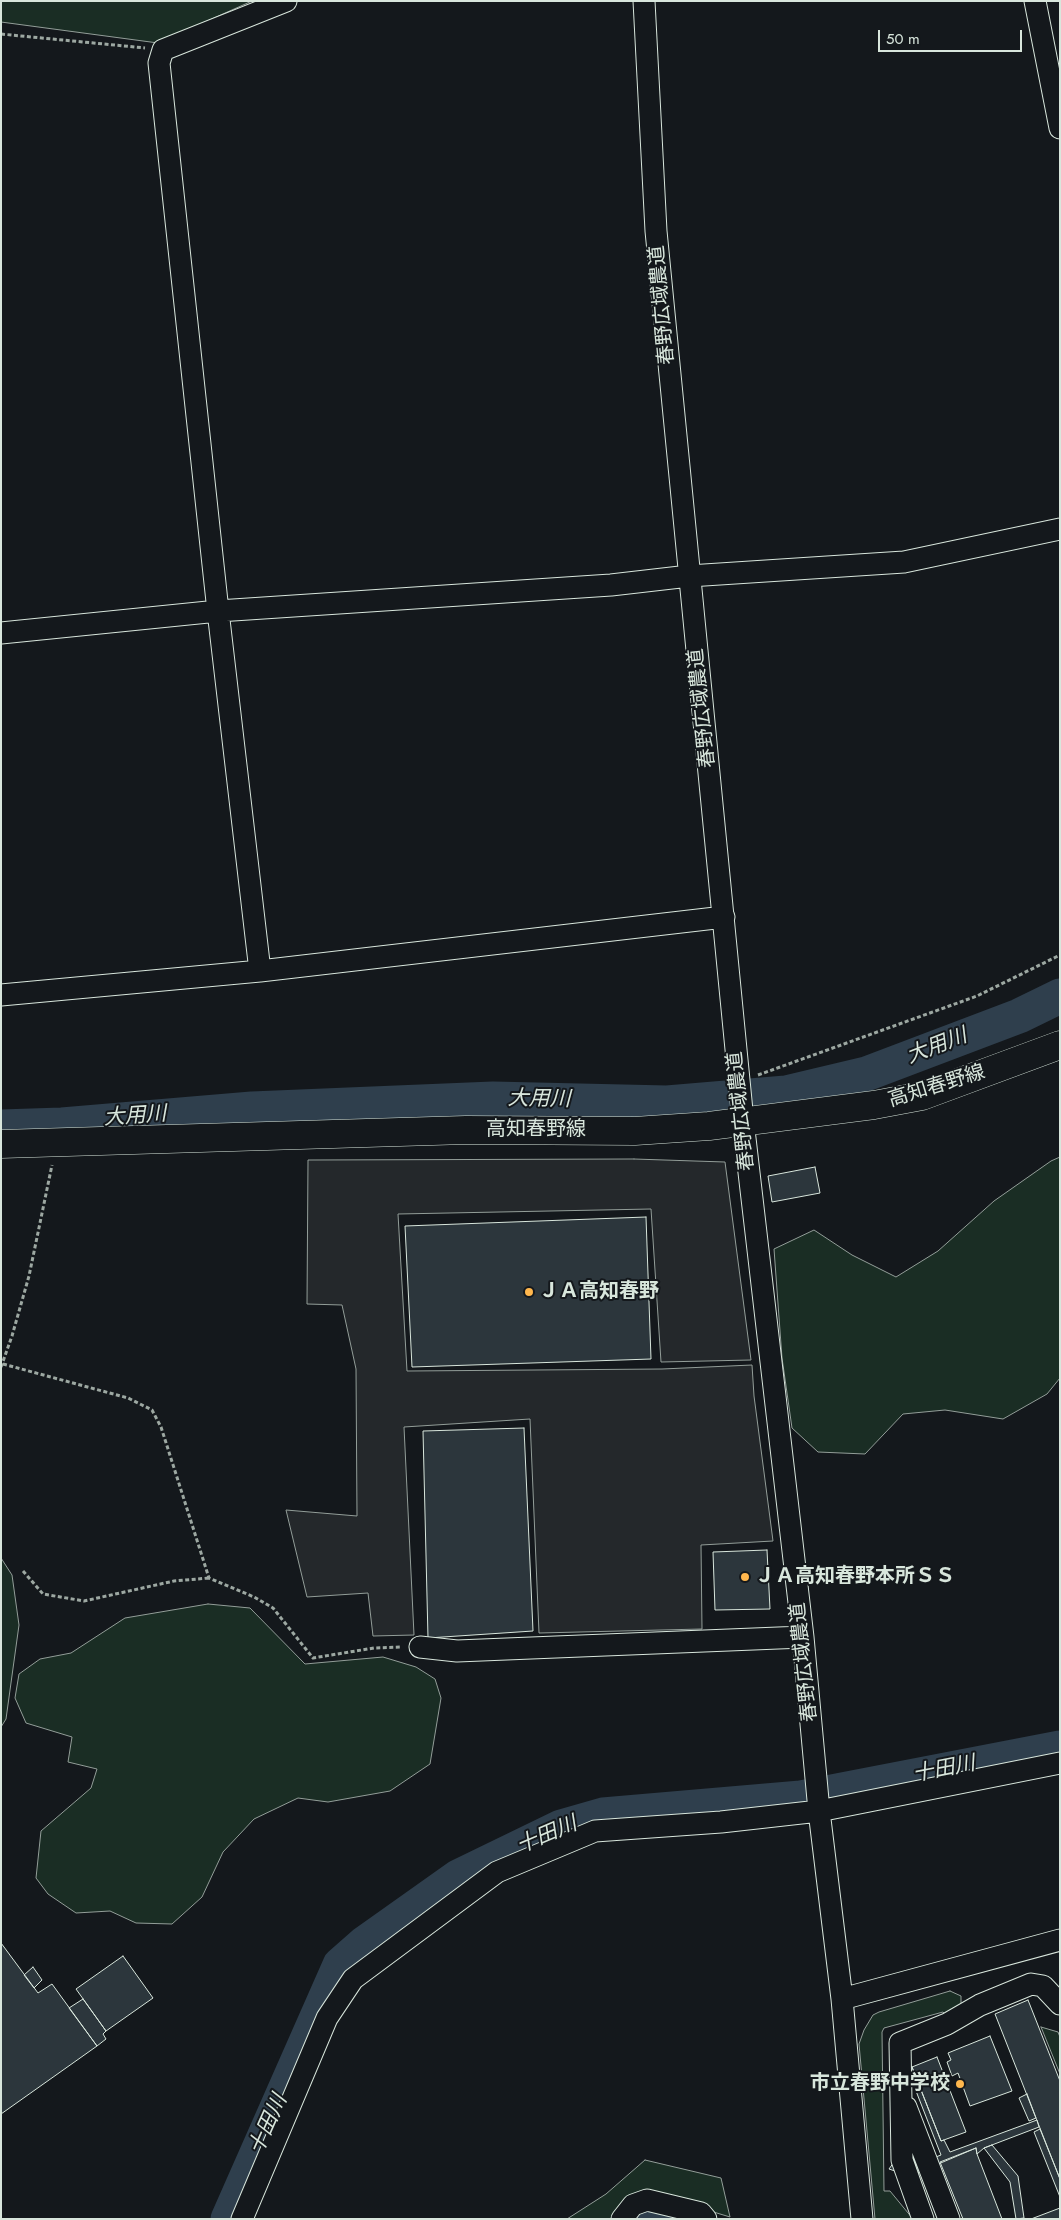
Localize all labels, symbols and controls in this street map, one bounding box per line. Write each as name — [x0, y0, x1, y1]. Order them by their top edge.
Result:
scale bar — [881, 20, 1025, 52]
text: 50 m — [886, 28, 920, 50]
street label: 春野広域農道 — [646, 244, 680, 366]
street label: 春野広域農道 — [685, 647, 721, 769]
water label: 大用川 — [903, 1024, 971, 1070]
street label: 春野広域農道 — [724, 1050, 760, 1172]
street label: 高知春野線 — [886, 1061, 988, 1113]
water label: 大用川 — [507, 1087, 571, 1113]
water label: 大用川 — [103, 1102, 167, 1132]
street label: 高知春野線 — [486, 1118, 586, 1142]
place label: ＪＡ高知春野 — [539, 1280, 659, 1304]
marker: ＪＡ高知春野 — [523, 1286, 535, 1298]
place label: ＪＡ高知春野本所ＳＳ — [755, 1565, 955, 1589]
marker: ＪＡ高知春野本所ＳＳ — [739, 1571, 751, 1583]
street label: 春野広域農道 — [787, 1601, 823, 1723]
water label: 十田川 — [911, 1752, 977, 1788]
water label: 十田川 — [513, 1812, 581, 1860]
place label: 市立春野中学校 — [810, 2072, 950, 2096]
marker: 市立春野中学校 — [954, 2078, 966, 2090]
water label: 十田川 — [245, 2091, 293, 2159]

